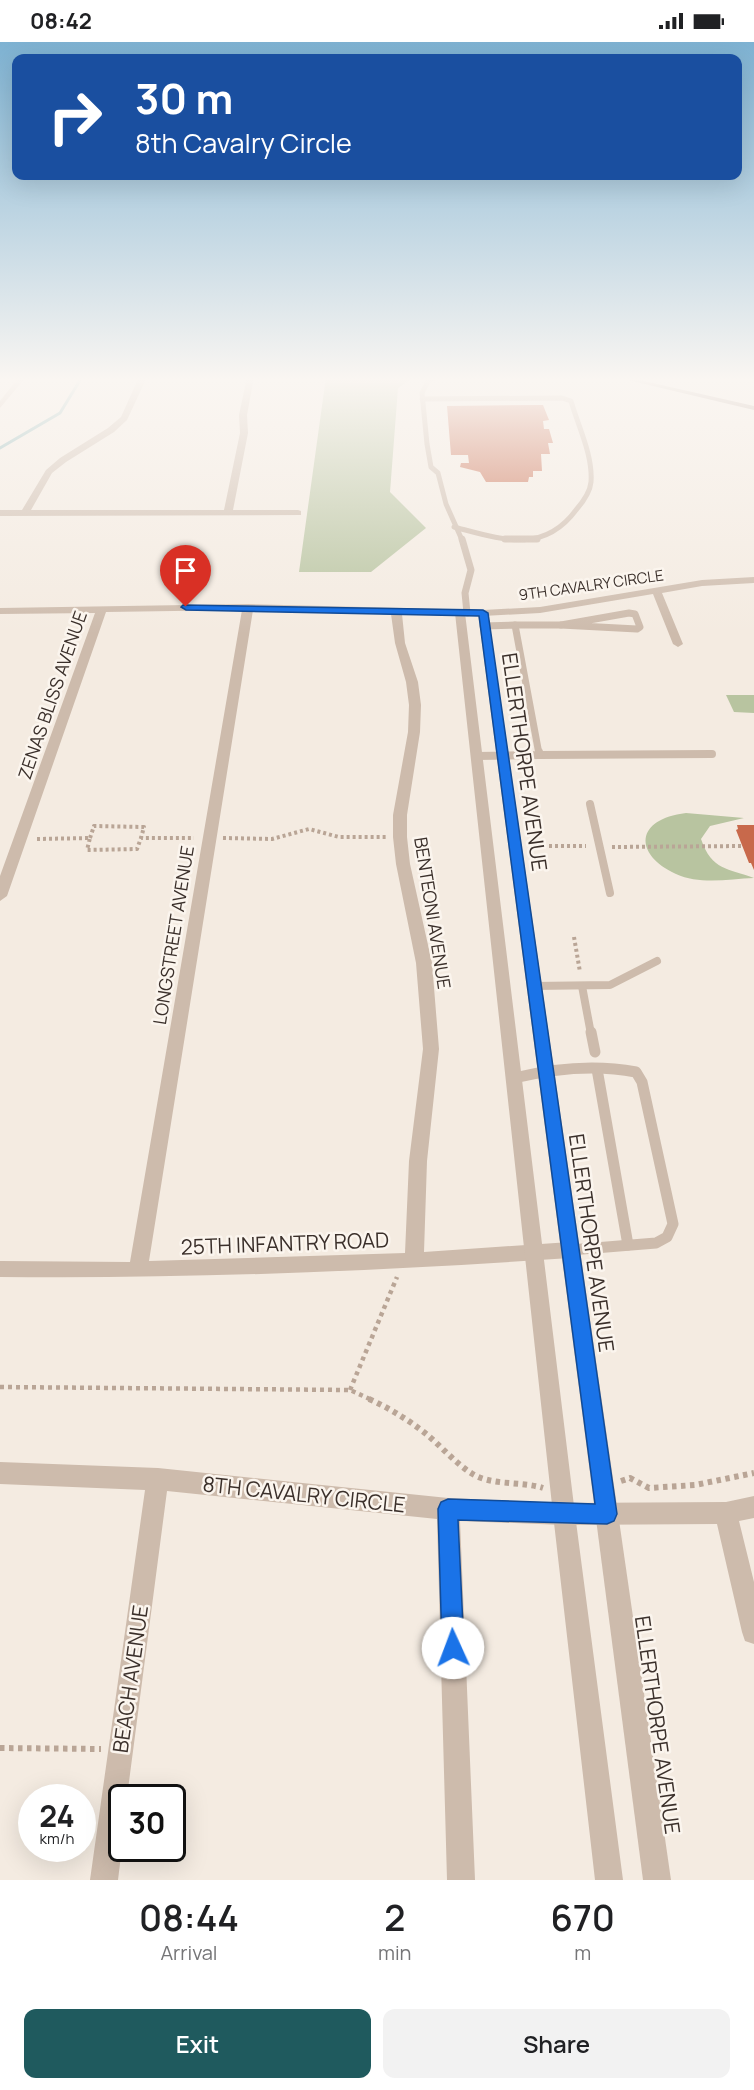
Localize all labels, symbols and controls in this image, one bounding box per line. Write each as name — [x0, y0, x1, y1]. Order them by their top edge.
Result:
text: 08:42 — [30, 6, 92, 36]
text: 30 m — [135, 69, 233, 127]
icon: right — [36, 78, 114, 156]
text: 8th Cavalry Circle — [135, 124, 352, 161]
pin — [160, 545, 211, 607]
icon: arrive — [169, 554, 202, 587]
street label: 9TH CAVALRY CIRCLE — [517, 564, 665, 606]
street label: ZENAS BLISS AVENUE — [12, 608, 92, 782]
street label: ELLERTHORPE AVENUE — [496, 651, 554, 873]
street label: BENTEONI AVENUE — [409, 835, 457, 991]
street label: LONGSTREET AVENUE — [147, 844, 199, 1026]
street label: ELLERTHORPE AVENUE — [563, 1132, 621, 1354]
street label: 25TH INFANTRY ROAD — [180, 1225, 390, 1261]
street label: 8TH CAVALRY CIRCLE — [201, 1469, 407, 1519]
street label: BEACH AVENUE — [106, 1603, 154, 1755]
street label: ELLERTHORPE AVENUE — [629, 1614, 687, 1836]
position arrow — [421, 1616, 485, 1680]
speed limit sign: 30 — [108, 1784, 186, 1862]
text: 24 — [39, 1795, 75, 1836]
text: km/h — [40, 1828, 74, 1849]
text: 08:44 — [139, 1893, 239, 1942]
text: 2 — [384, 1893, 405, 1942]
text: 670 — [551, 1893, 615, 1942]
text: Arrival — [160, 1939, 218, 1966]
text: min — [378, 1939, 411, 1966]
text: m — [574, 1939, 591, 1966]
button: Exit — [24, 2009, 371, 2078]
button: Share — [383, 2009, 730, 2078]

